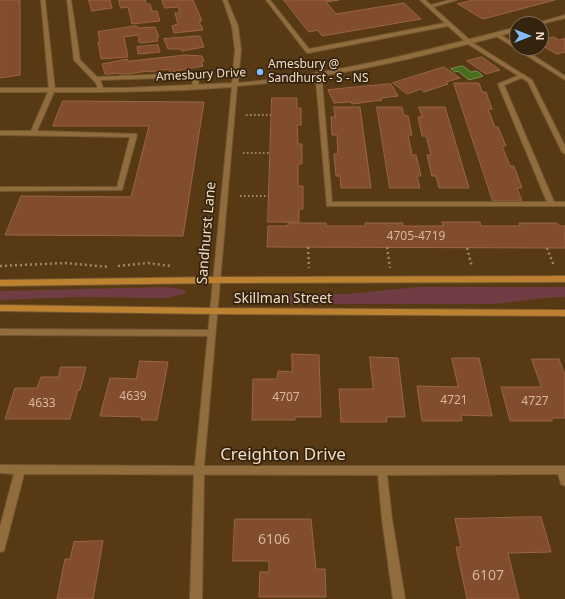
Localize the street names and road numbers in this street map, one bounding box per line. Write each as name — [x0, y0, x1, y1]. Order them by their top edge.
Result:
street label: Amesbury Drive — [156, 65, 246, 85]
street label: Sandhurst Lane — [194, 181, 220, 285]
street label: Skillman Street — [234, 291, 332, 307]
street label: Creighton Drive — [220, 445, 346, 465]

